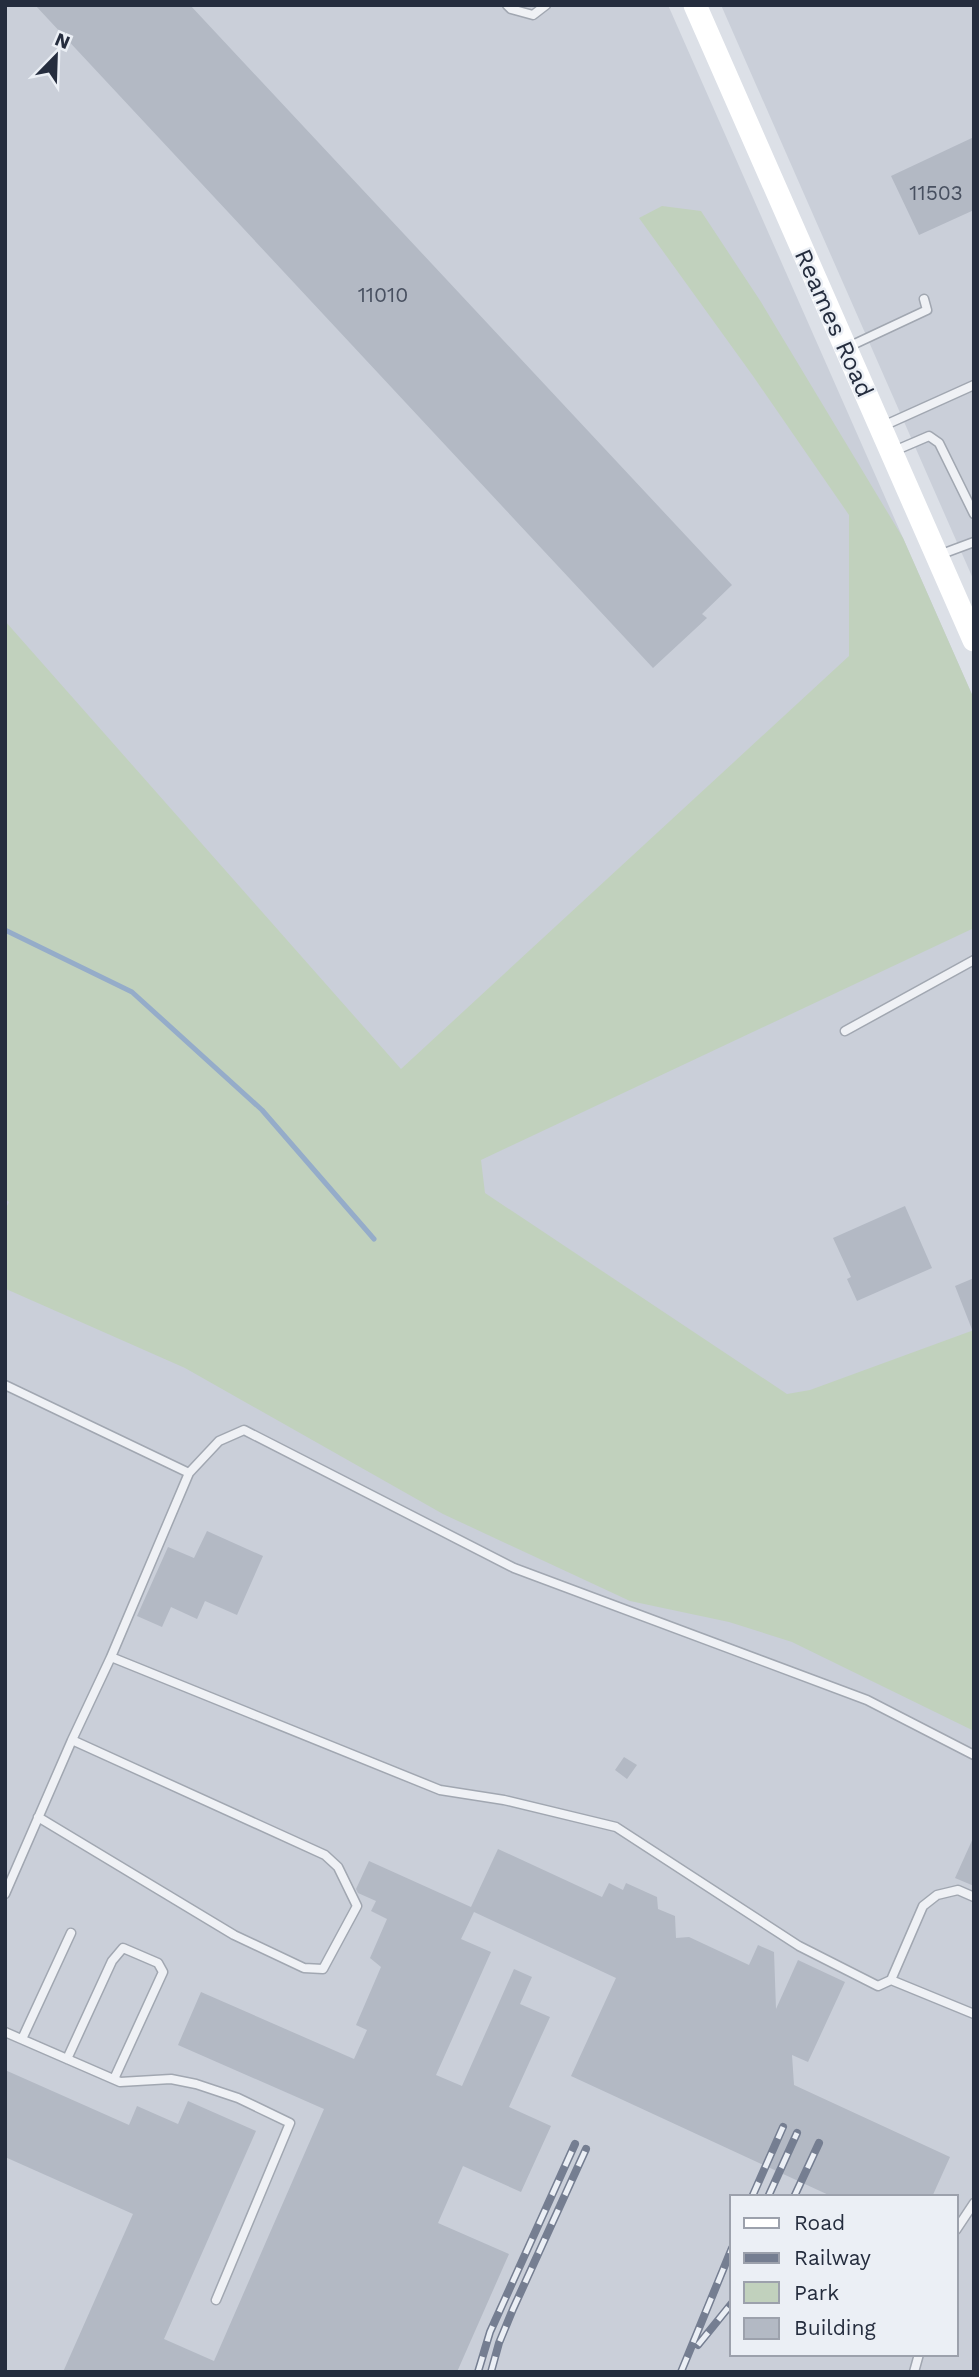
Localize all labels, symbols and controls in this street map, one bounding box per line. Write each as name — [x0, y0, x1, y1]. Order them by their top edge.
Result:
north arrow — [21, 21, 91, 91]
text: N — [51, 27, 73, 54]
house number: 11503 — [909, 180, 963, 205]
street label: Reames Road — [789, 245, 879, 401]
house number: 11010 — [358, 282, 408, 307]
legend — [730, 2195, 958, 2356]
text: Road — [794, 2210, 845, 2235]
text: Railway — [794, 2245, 871, 2270]
text: Park — [794, 2280, 839, 2305]
text: Building — [794, 2315, 876, 2340]

